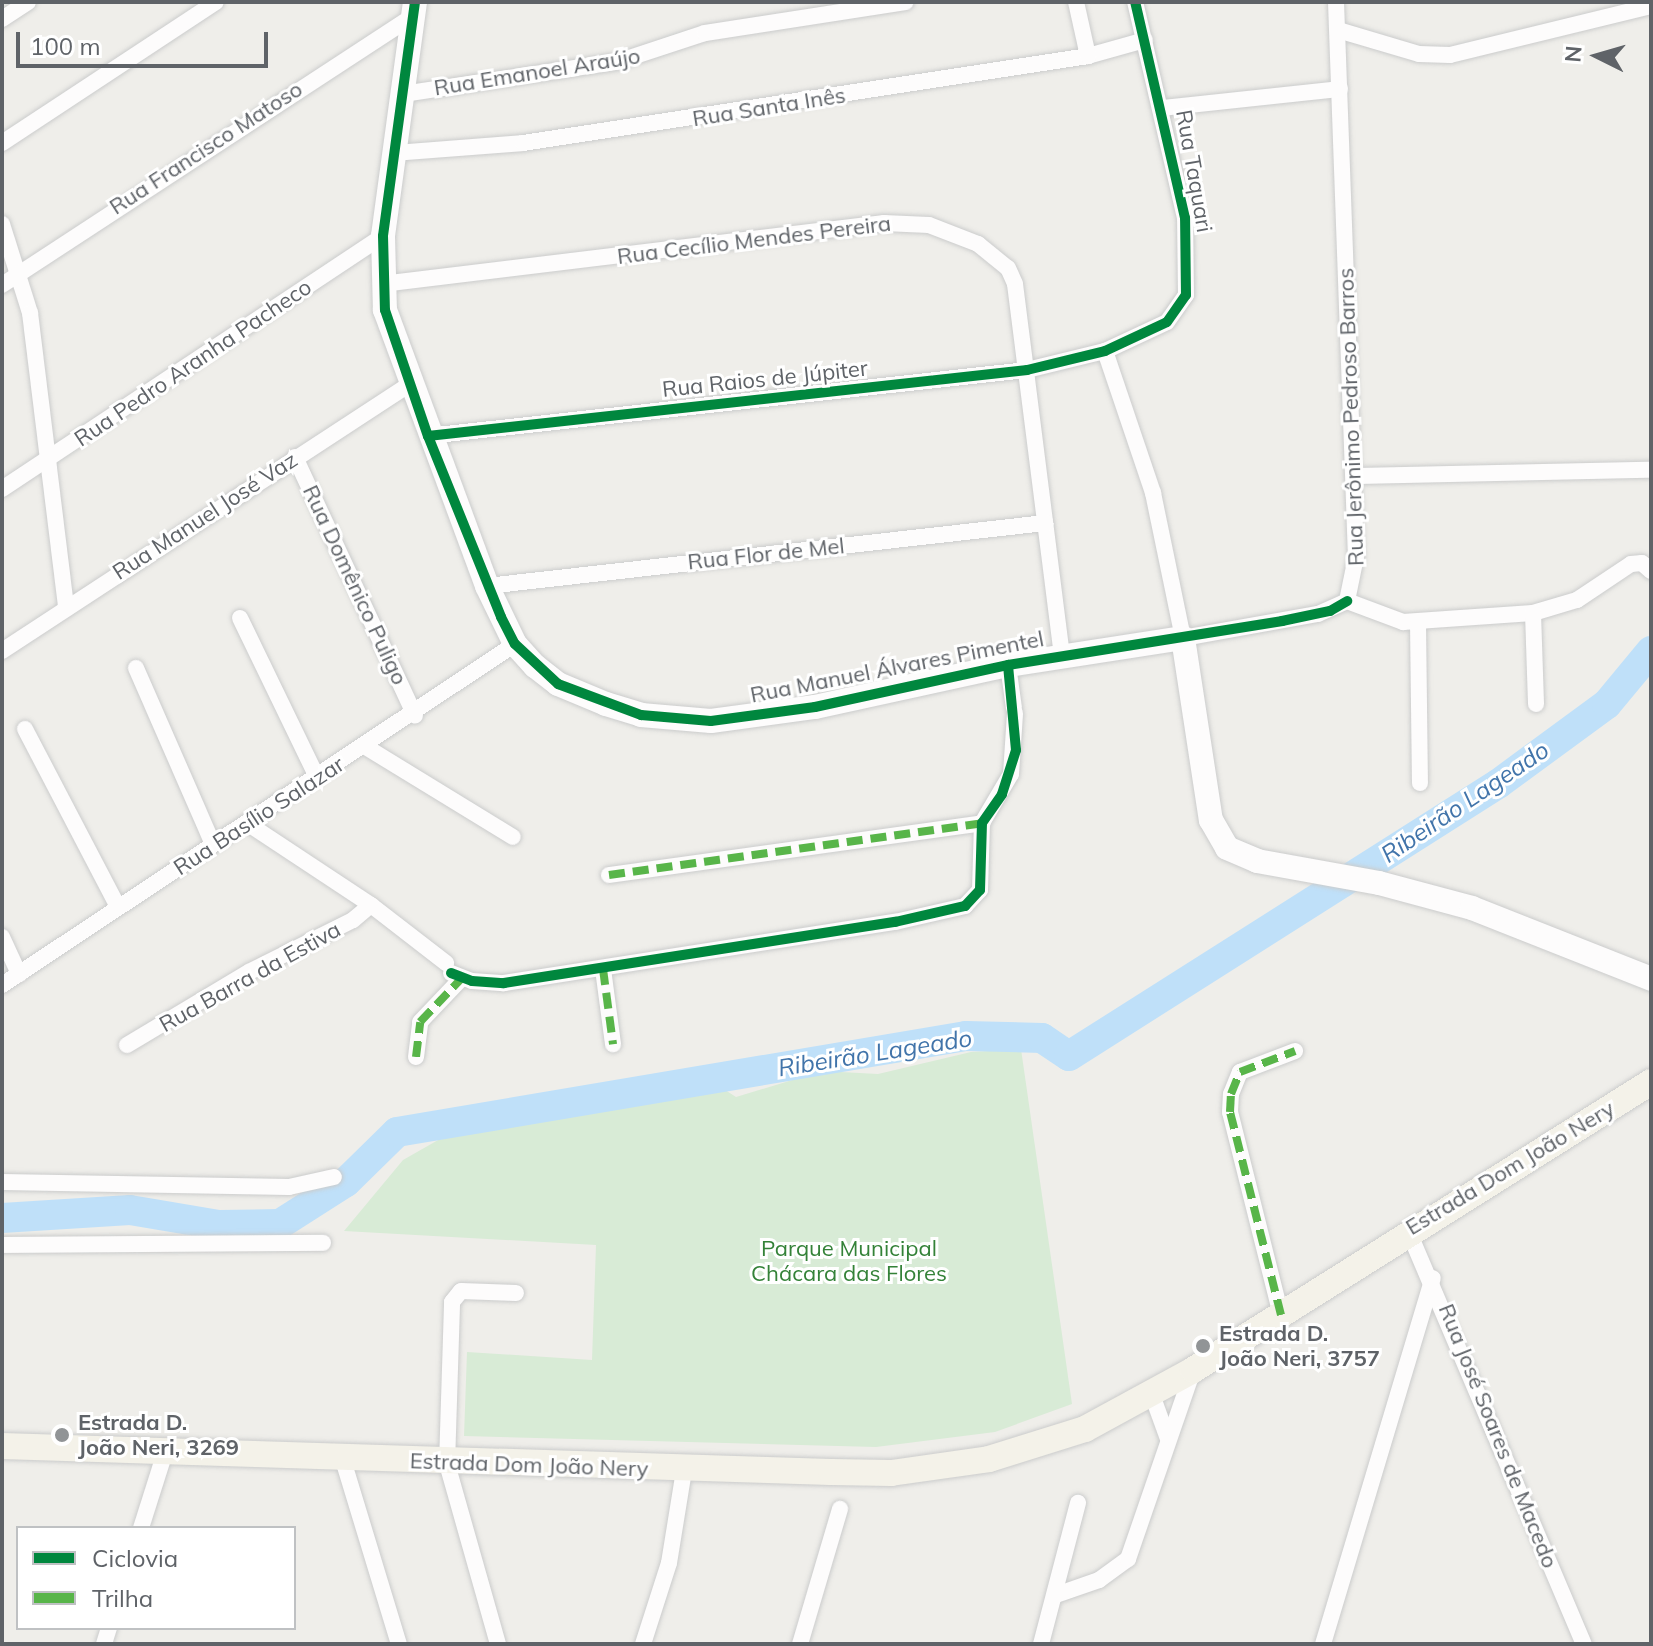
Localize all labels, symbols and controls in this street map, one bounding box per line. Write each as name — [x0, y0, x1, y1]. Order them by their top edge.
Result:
scale bar — [20, 16, 272, 66]
north arrow — [1557, 16, 1637, 96]
text: 100 m — [30, 31, 101, 61]
street label: Rua Emanoel Araújo — [432, 43, 642, 101]
text: N — [1558, 44, 1588, 63]
street label: Rua Francisco Matoso — [105, 76, 307, 220]
street label: Rua Santa Inês — [691, 82, 847, 132]
street label: Rua Taquari — [1170, 108, 1218, 234]
street label: Rua Cecílio Mendes Pereira — [616, 210, 892, 270]
street label: Rua Jerônimo Pedroso Barros — [1333, 267, 1369, 567]
street label: Rua Pedro Aranha Pacheco — [70, 274, 316, 452]
street label: Rua Raios de Júpiter — [661, 355, 869, 403]
street label: Rua Manuel José Vaz — [108, 446, 302, 586]
street label: Rua Domênico Puligo — [297, 481, 413, 689]
street label: Rua Flor de Mel — [686, 533, 846, 575]
street label: Rua Manuel Álvares Pimentel — [748, 626, 1046, 708]
water label: Ribeirão Lageado — [1376, 735, 1554, 869]
street label: Rua Basílio Salazar — [169, 751, 349, 881]
street label: Rua Barra da Estiva — [155, 916, 345, 1038]
water label: Ribeirão Lageado — [776, 1023, 974, 1083]
street label: Estrada Dom João Nery — [1401, 1095, 1619, 1241]
park label: Parque Municipal Chácara das Flores — [751, 1235, 947, 1286]
street label: Rua José Soares de Macedo — [1433, 1300, 1563, 1572]
place label: Estrada D. João Neri, 3757 — [1219, 1320, 1380, 1372]
marker: Estrada D. João Neri, 3757 — [1194, 1337, 1212, 1355]
place label: Estrada D. João Neri, 3269 — [78, 1409, 239, 1460]
marker: Estrada D. João Neri, 3269 — [53, 1426, 71, 1444]
street label: Estrada Dom João Nery — [409, 1448, 649, 1482]
legend — [16, 1526, 296, 1630]
text: Ciclovia — [92, 1543, 178, 1573]
text: Trilha — [92, 1583, 153, 1613]

